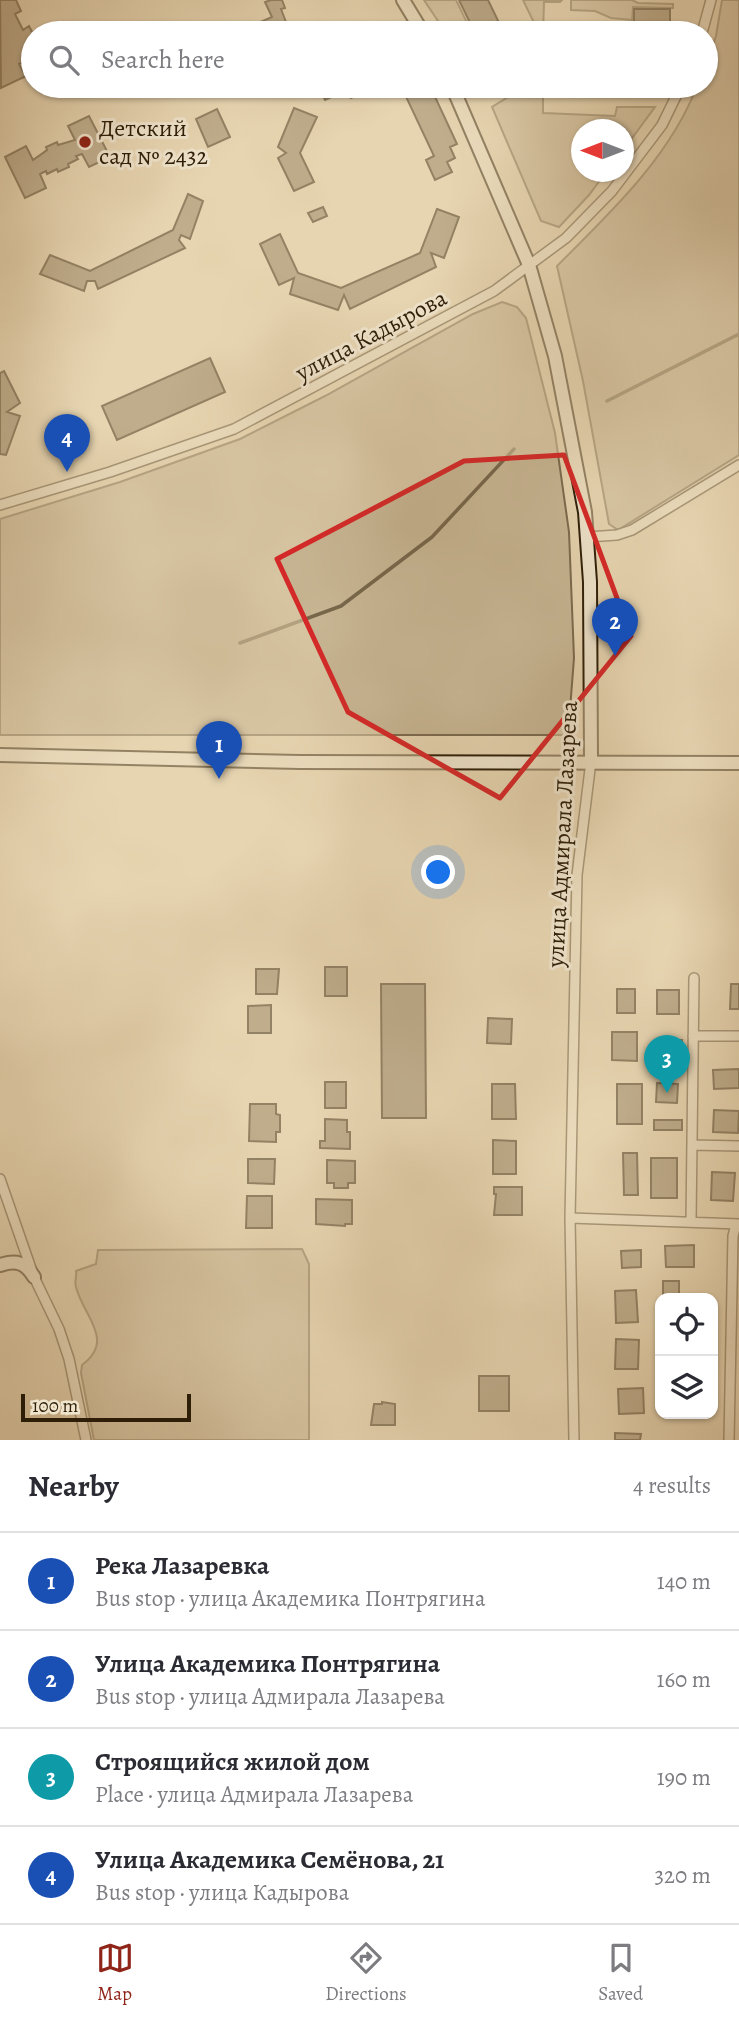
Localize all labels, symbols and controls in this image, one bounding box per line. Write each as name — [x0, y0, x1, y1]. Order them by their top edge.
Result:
search box — [21, 21, 718, 98]
icon: search — [45, 41, 83, 79]
text: Search here — [101, 42, 225, 77]
place label: Детский сад № 2432 — [99, 112, 208, 172]
north arrow — [571, 119, 634, 182]
marker: Детский сад № 2432 — [77, 134, 93, 150]
street label: улица Кадырова — [289, 282, 452, 389]
pin: 4 — [44, 414, 90, 472]
pin: 2 — [592, 598, 638, 656]
street label: улица Адмирала Лазарева — [539, 700, 585, 969]
pin: 1 — [196, 721, 242, 779]
your location — [421, 855, 455, 889]
pin: 3 — [644, 1035, 690, 1093]
map controls — [655, 1293, 718, 1419]
button: locate — [655, 1293, 718, 1356]
button: layers — [655, 1356, 718, 1419]
scale bar — [21, 1391, 191, 1423]
text: 100 m — [32, 1393, 78, 1419]
text: Nearby — [28, 1466, 119, 1506]
text: 4 results — [633, 1470, 711, 1501]
text: Река Лазаревка — [95, 1548, 269, 1583]
text: 1 — [47, 1566, 55, 1597]
text: 140 m — [657, 1566, 711, 1597]
text: Bus stop · улица Академика Понтрягина — [95, 1583, 486, 1614]
text: Улица Академика Понтрягина — [95, 1646, 440, 1681]
text: 2 — [45, 1664, 57, 1695]
text: 160 m — [657, 1664, 711, 1695]
text: Bus stop · улица Адмирала Лазарева — [95, 1681, 445, 1712]
text: Строящийся жилой дом — [95, 1744, 370, 1779]
text: 3 — [46, 1762, 56, 1793]
text: 190 m — [657, 1762, 711, 1793]
text: Place · улица Адмирала Лазарева — [95, 1779, 413, 1810]
text: Улица Академика Семёнова, 21 — [95, 1842, 444, 1877]
text: 4 — [46, 1860, 56, 1891]
text: 320 m — [655, 1860, 711, 1891]
text: Bus stop · улица Кадырова — [95, 1877, 349, 1908]
tab: Map — [96, 1939, 134, 2007]
tab: Directions — [325, 1939, 407, 2007]
tab: Saved — [598, 1939, 643, 2007]

